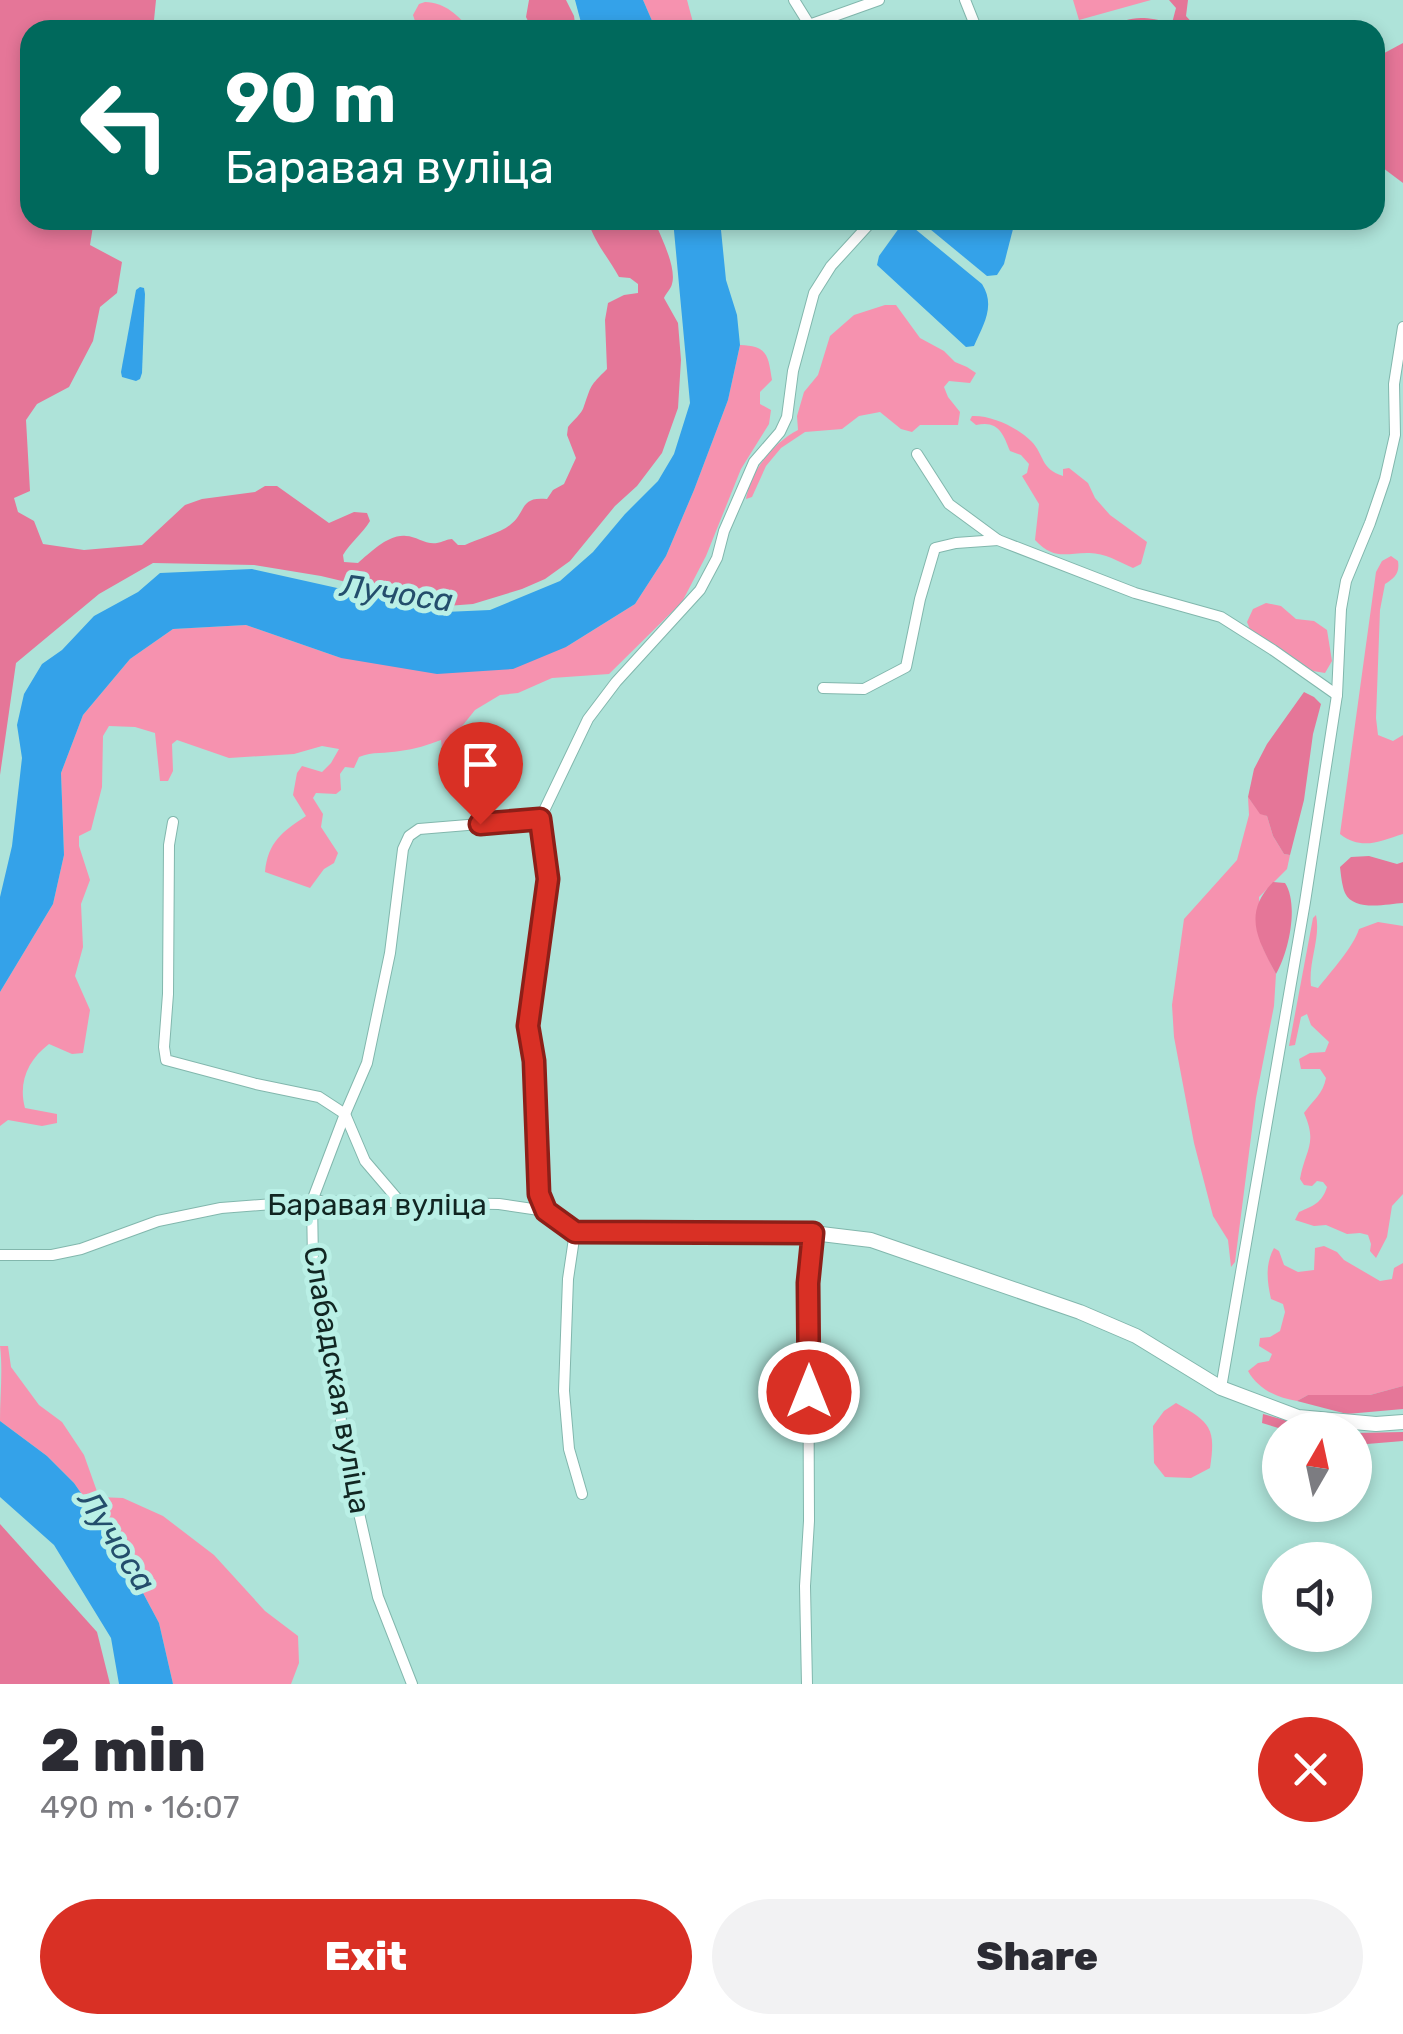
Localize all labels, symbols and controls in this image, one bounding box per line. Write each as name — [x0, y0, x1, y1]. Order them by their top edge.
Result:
text: 90 m — [225, 57, 397, 140]
icon: left — [60, 60, 190, 190]
text: Баравая вуліца — [225, 141, 554, 194]
water label: Лучоса — [337, 566, 455, 620]
pin — [438, 722, 523, 825]
icon: arrive — [453, 737, 508, 792]
street label: Баравая вуліца — [267, 1187, 487, 1223]
street label: Слабадская вуліца — [296, 1243, 378, 1517]
position arrow — [757, 1340, 861, 1444]
north arrow — [1262, 1412, 1372, 1522]
map controls — [1262, 1412, 1372, 1652]
water label: Лучоса — [69, 1482, 164, 1599]
button: sound — [1262, 1542, 1372, 1652]
text: 2 min — [40, 1715, 206, 1786]
button: close — [1258, 1717, 1363, 1822]
text: 490 m · 16:07 — [40, 1788, 239, 1826]
button: Exit — [40, 1899, 692, 2014]
button: Share — [712, 1899, 1363, 2014]

